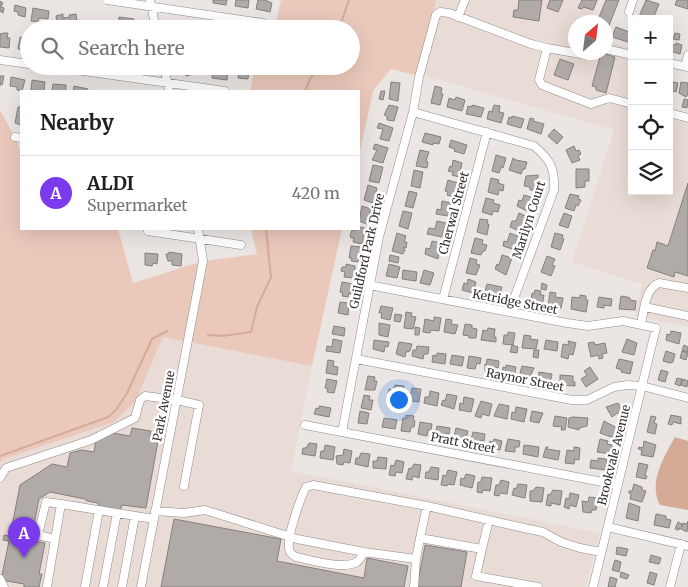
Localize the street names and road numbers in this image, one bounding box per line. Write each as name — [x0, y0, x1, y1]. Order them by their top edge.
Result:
street label: Cherwal Street — [435, 169, 472, 256]
street label: Marilyn Court — [509, 179, 548, 261]
street label: Guildford Park Drive — [346, 192, 387, 310]
street label: Ketridge Street — [471, 286, 559, 317]
street label: Raynor Street — [485, 365, 566, 394]
street label: Park Avenue — [149, 369, 178, 442]
street label: Brookvale Avenue — [594, 403, 633, 507]
street label: Pratt Street — [429, 429, 497, 456]

